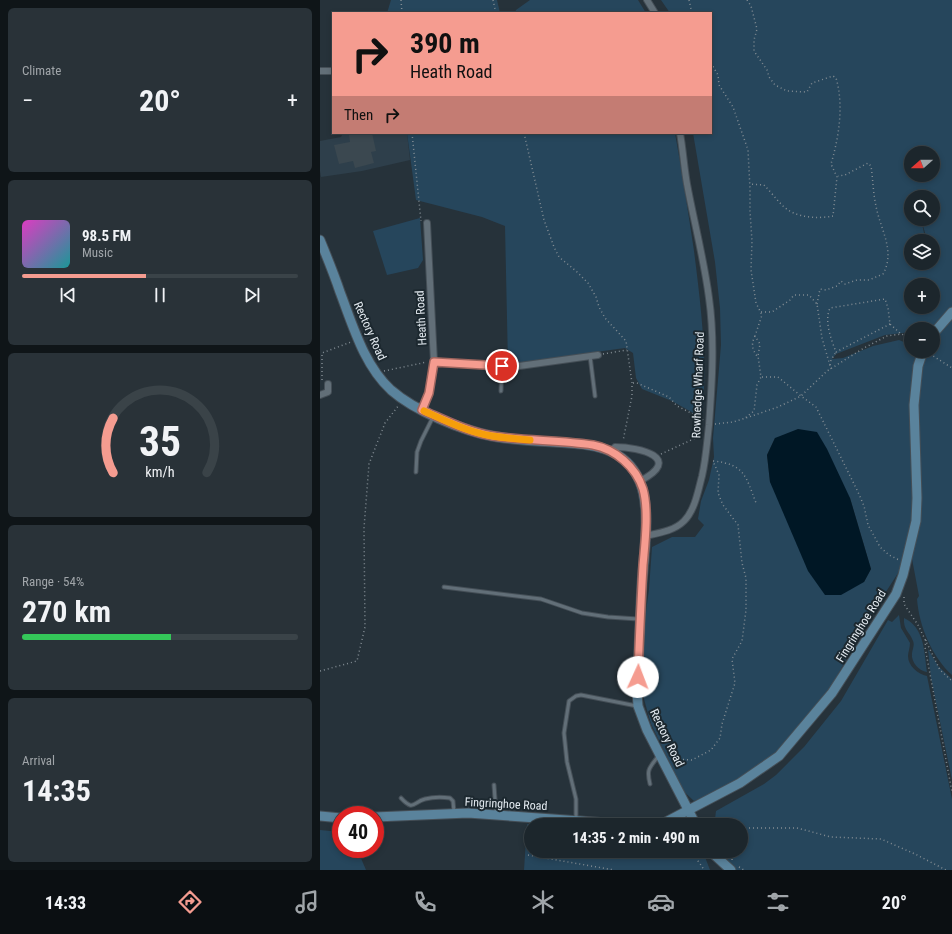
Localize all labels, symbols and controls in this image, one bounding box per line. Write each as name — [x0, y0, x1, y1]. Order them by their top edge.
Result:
text: 390 m — [410, 27, 480, 60]
icon: right — [344, 28, 396, 80]
text: Heath Road — [410, 61, 493, 82]
text: Climate — [22, 63, 61, 78]
text: 20° — [139, 83, 181, 118]
text: − — [22, 88, 33, 113]
text: + — [287, 88, 298, 113]
icon: right — [381, 104, 403, 126]
text: Then — [344, 106, 373, 124]
north arrow — [904, 146, 940, 182]
map controls — [904, 146, 940, 358]
button: search — [904, 190, 940, 226]
text: 98.5 FM — [82, 227, 131, 245]
button: layers — [904, 234, 940, 270]
text: Music — [82, 245, 113, 260]
button: + — [904, 278, 940, 314]
icon: previous — [57, 284, 79, 306]
icon: pause — [149, 284, 171, 306]
icon: next — [241, 284, 263, 306]
street label: Heath Road — [413, 290, 429, 346]
street label: Rectory Road — [351, 300, 389, 362]
button: − — [904, 322, 940, 358]
street label: Rowhedge Wharf Road — [689, 331, 707, 439]
pin — [485, 349, 519, 383]
icon: arrive — [491, 355, 513, 377]
text: 35 — [139, 417, 181, 466]
text: km/h — [145, 464, 175, 480]
text: Range · 54% — [22, 574, 84, 589]
street label: Fingringhoe Road — [833, 587, 889, 665]
text: 270 km — [22, 594, 111, 629]
position arrow — [617, 656, 659, 698]
street label: Rectory Road — [647, 707, 687, 769]
text: Arrival — [22, 753, 55, 768]
text: 14:35 — [22, 773, 91, 808]
street label: Fingringhoe Road — [464, 795, 548, 813]
speed limit sign: 40 — [332, 806, 384, 858]
text: 14:35 · 2 min · 490 m — [572, 829, 700, 847]
icon: directions — [176, 888, 204, 916]
icon: music — [293, 888, 321, 916]
icon: phone — [411, 888, 439, 916]
icon: climate — [529, 888, 557, 916]
icon: car — [647, 888, 675, 916]
icon: filters — [764, 888, 792, 916]
text: 14:33 — [45, 892, 86, 913]
text: 20° — [882, 892, 907, 913]

